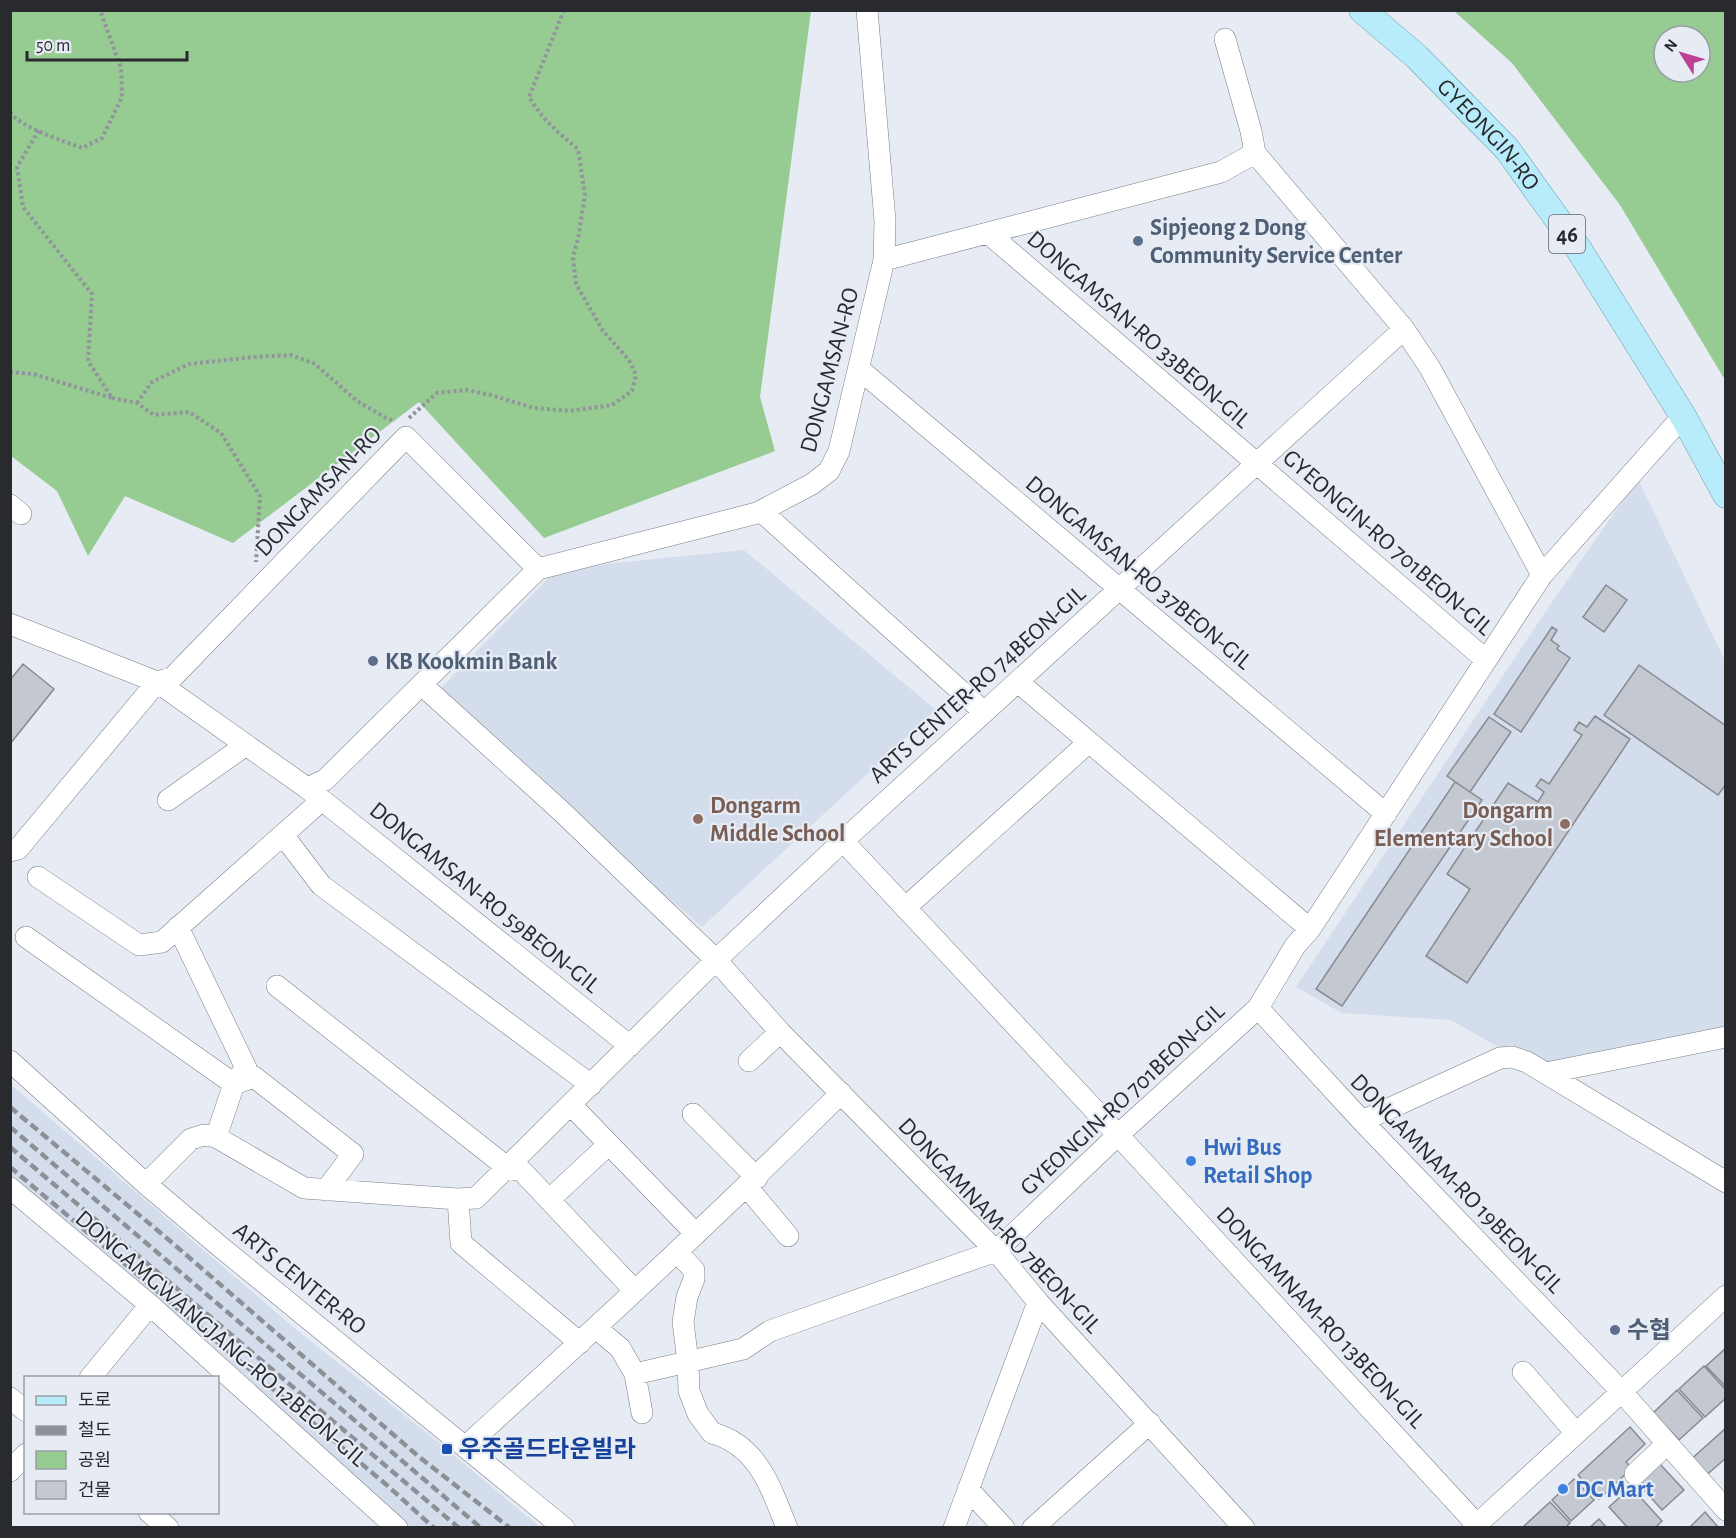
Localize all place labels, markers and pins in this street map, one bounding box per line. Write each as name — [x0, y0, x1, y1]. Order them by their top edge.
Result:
place label: Sipjeong 2 Dong Community Service Center — [1150, 216, 1403, 268]
marker: Sipjeong 2 Dong Community Service Center — [1131, 234, 1145, 248]
place label: KB Kookmin Bank — [385, 650, 558, 674]
marker: KB Kookmin Bank — [366, 654, 380, 668]
place label: Dongarm Middle School — [710, 794, 845, 846]
place label: Dongarm Elementary School — [1374, 799, 1553, 851]
marker: Dongarm Middle School — [691, 812, 705, 826]
marker: Dongarm Elementary School — [1558, 817, 1572, 831]
place label: Hwi Bus Retail Shop — [1203, 1136, 1312, 1188]
marker: Hwi Bus Retail Shop — [1184, 1154, 1198, 1168]
place label: 수협 — [1627, 1317, 1671, 1343]
marker: 수협 — [1608, 1323, 1622, 1337]
place label: 우주골드타운빌라 — [459, 1436, 636, 1462]
marker: 우주골드타운빌라 — [440, 1442, 454, 1456]
place label: DC Mart — [1575, 1478, 1654, 1502]
marker: DC Mart — [1556, 1482, 1570, 1496]

